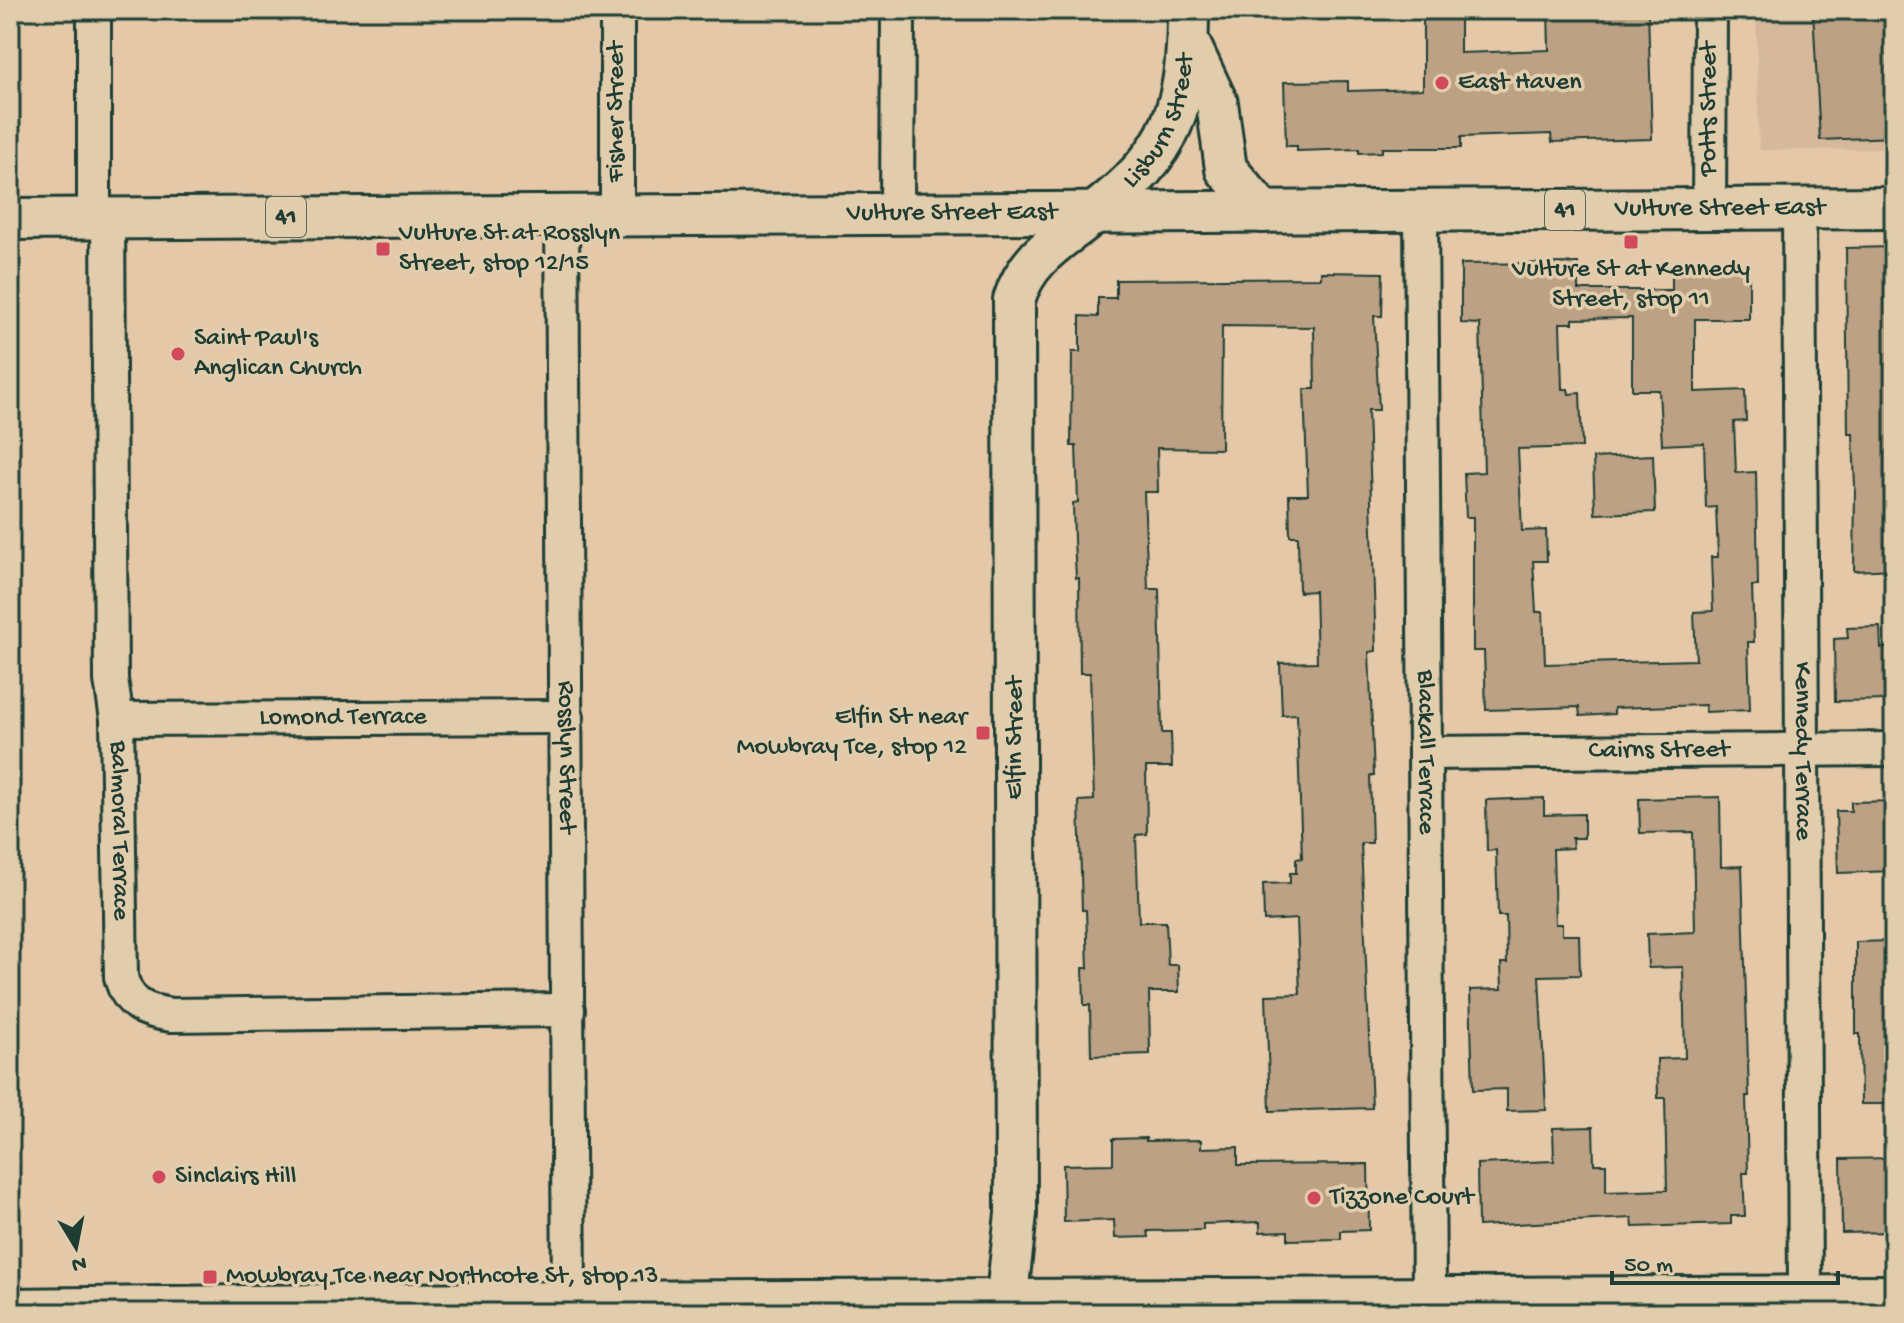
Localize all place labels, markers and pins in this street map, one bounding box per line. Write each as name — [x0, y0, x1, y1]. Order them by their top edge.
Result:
place label: East Haven — [1458, 68, 1582, 99]
marker: East Haven — [1433, 74, 1451, 92]
place label: Vulture St at Rosslyn Street, stop 12/15 — [398, 219, 621, 280]
marker: Vulture St at Kennedy Street, stop 11 — [1622, 233, 1640, 251]
marker: Vulture St at Rosslyn Street, stop 12/15 — [374, 240, 392, 258]
place label: Vulture St at Kennedy Street, stop 11 — [1511, 255, 1750, 316]
place label: Saint Paul's Anglican Church — [194, 324, 362, 385]
marker: Saint Paul's Anglican Church — [169, 345, 187, 363]
place label: Elfin St near Mowbray Tce, stop 12 — [737, 703, 970, 764]
marker: Elfin St near Mowbray Tce, stop 12 — [974, 724, 992, 742]
place label: Sinclairs Hill — [175, 1162, 297, 1193]
marker: Sinclairs Hill — [150, 1168, 168, 1186]
place label: Tizzone Court — [1328, 1183, 1476, 1214]
marker: Tizzone Court — [1305, 1189, 1323, 1207]
place label: Mowbray Tce near Northcote St, stop 13 — [226, 1262, 658, 1293]
marker: Mowbray Tce near Northcote St, stop 13 — [201, 1268, 219, 1286]

